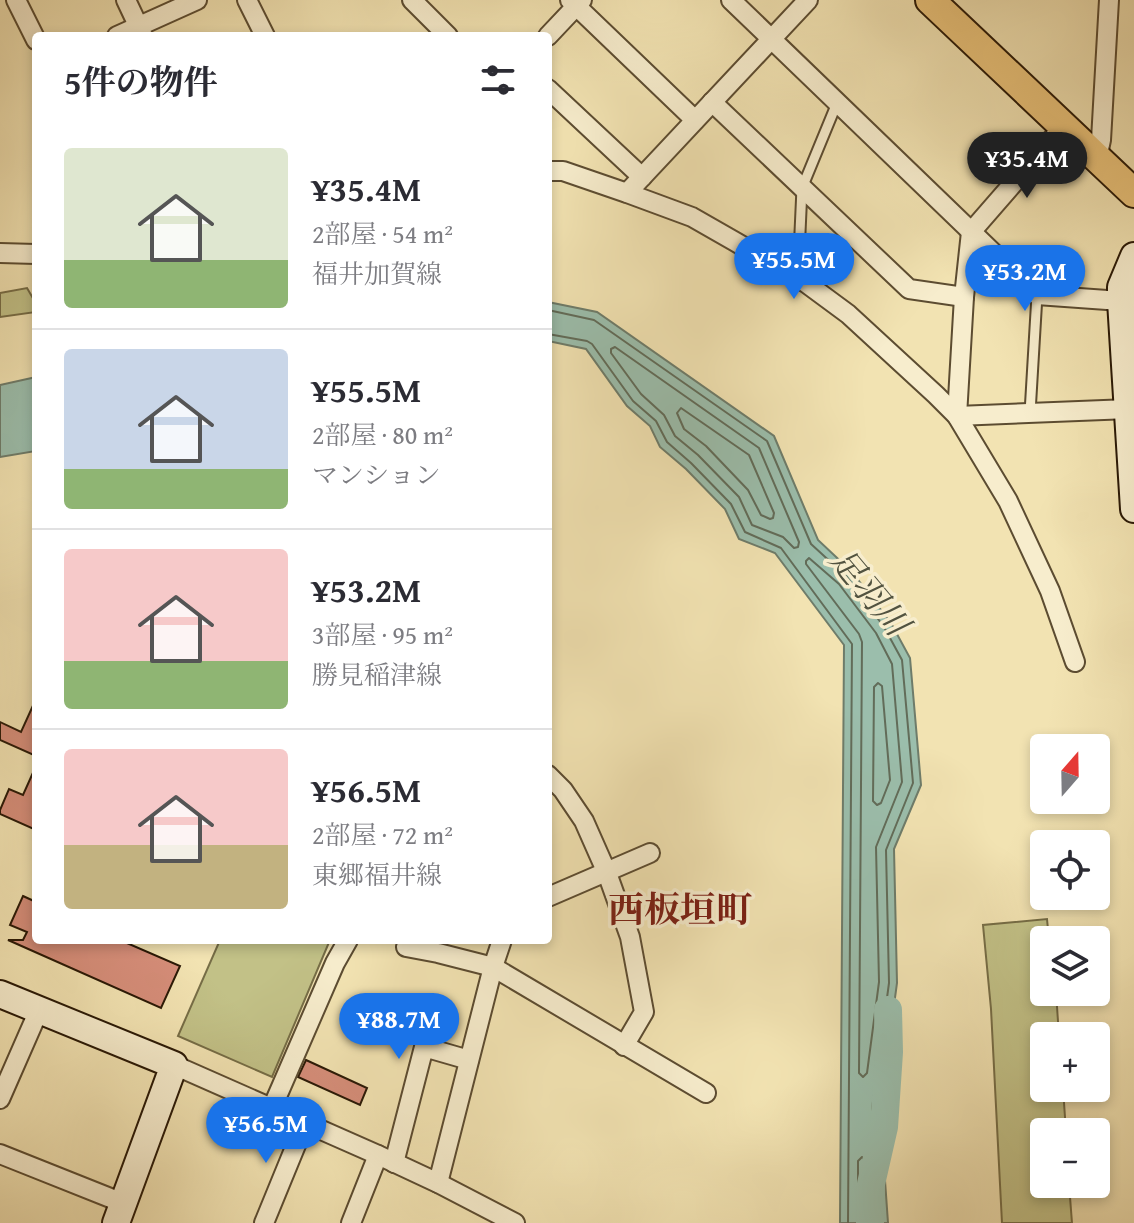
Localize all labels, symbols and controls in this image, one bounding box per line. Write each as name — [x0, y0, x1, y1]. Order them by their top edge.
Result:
text: 5件の物件 — [64, 57, 218, 106]
icon: filters — [476, 58, 520, 102]
pin: ¥35.4M — [962, 132, 1092, 200]
text: ¥35.4M — [985, 138, 1069, 177]
text: ¥35.4M — [312, 164, 421, 213]
icon: home — [128, 180, 224, 276]
text: 2部屋 · 54 m² — [312, 214, 453, 253]
pin: ¥55.5M — [729, 233, 859, 301]
text: ¥55.5M — [752, 239, 836, 278]
pin: ¥53.2M — [960, 245, 1090, 313]
text: ¥53.2M — [983, 251, 1067, 290]
text: 福井加賀線 — [312, 254, 442, 293]
text: ¥55.5M — [312, 365, 421, 414]
icon: home — [128, 381, 224, 477]
text: 2部屋 · 80 m² — [312, 415, 453, 454]
text: マンション — [312, 455, 441, 494]
water label: 足羽川 — [818, 536, 924, 649]
text: ¥53.2M — [312, 565, 421, 614]
icon: home — [128, 581, 224, 677]
text: 3部屋 · 95 m² — [312, 615, 453, 654]
text: 勝見稲津線 — [312, 655, 442, 694]
north arrow — [1030, 734, 1110, 814]
map controls — [1030, 734, 1110, 1198]
text: ¥56.5M — [312, 765, 421, 814]
icon: home — [128, 781, 224, 877]
text: 2部屋 · 72 m² — [312, 815, 453, 854]
button: locate — [1030, 830, 1110, 910]
text: 東郷福井線 — [312, 855, 442, 894]
district label: 西板垣町 — [608, 882, 752, 935]
button: layers — [1030, 926, 1110, 1006]
pin: ¥88.7M — [334, 993, 464, 1061]
text: ¥88.7M — [357, 999, 441, 1038]
button: + — [1030, 1022, 1110, 1102]
pin: ¥56.5M — [201, 1097, 331, 1165]
text: ¥56.5M — [224, 1103, 308, 1142]
button: − — [1030, 1118, 1110, 1198]

